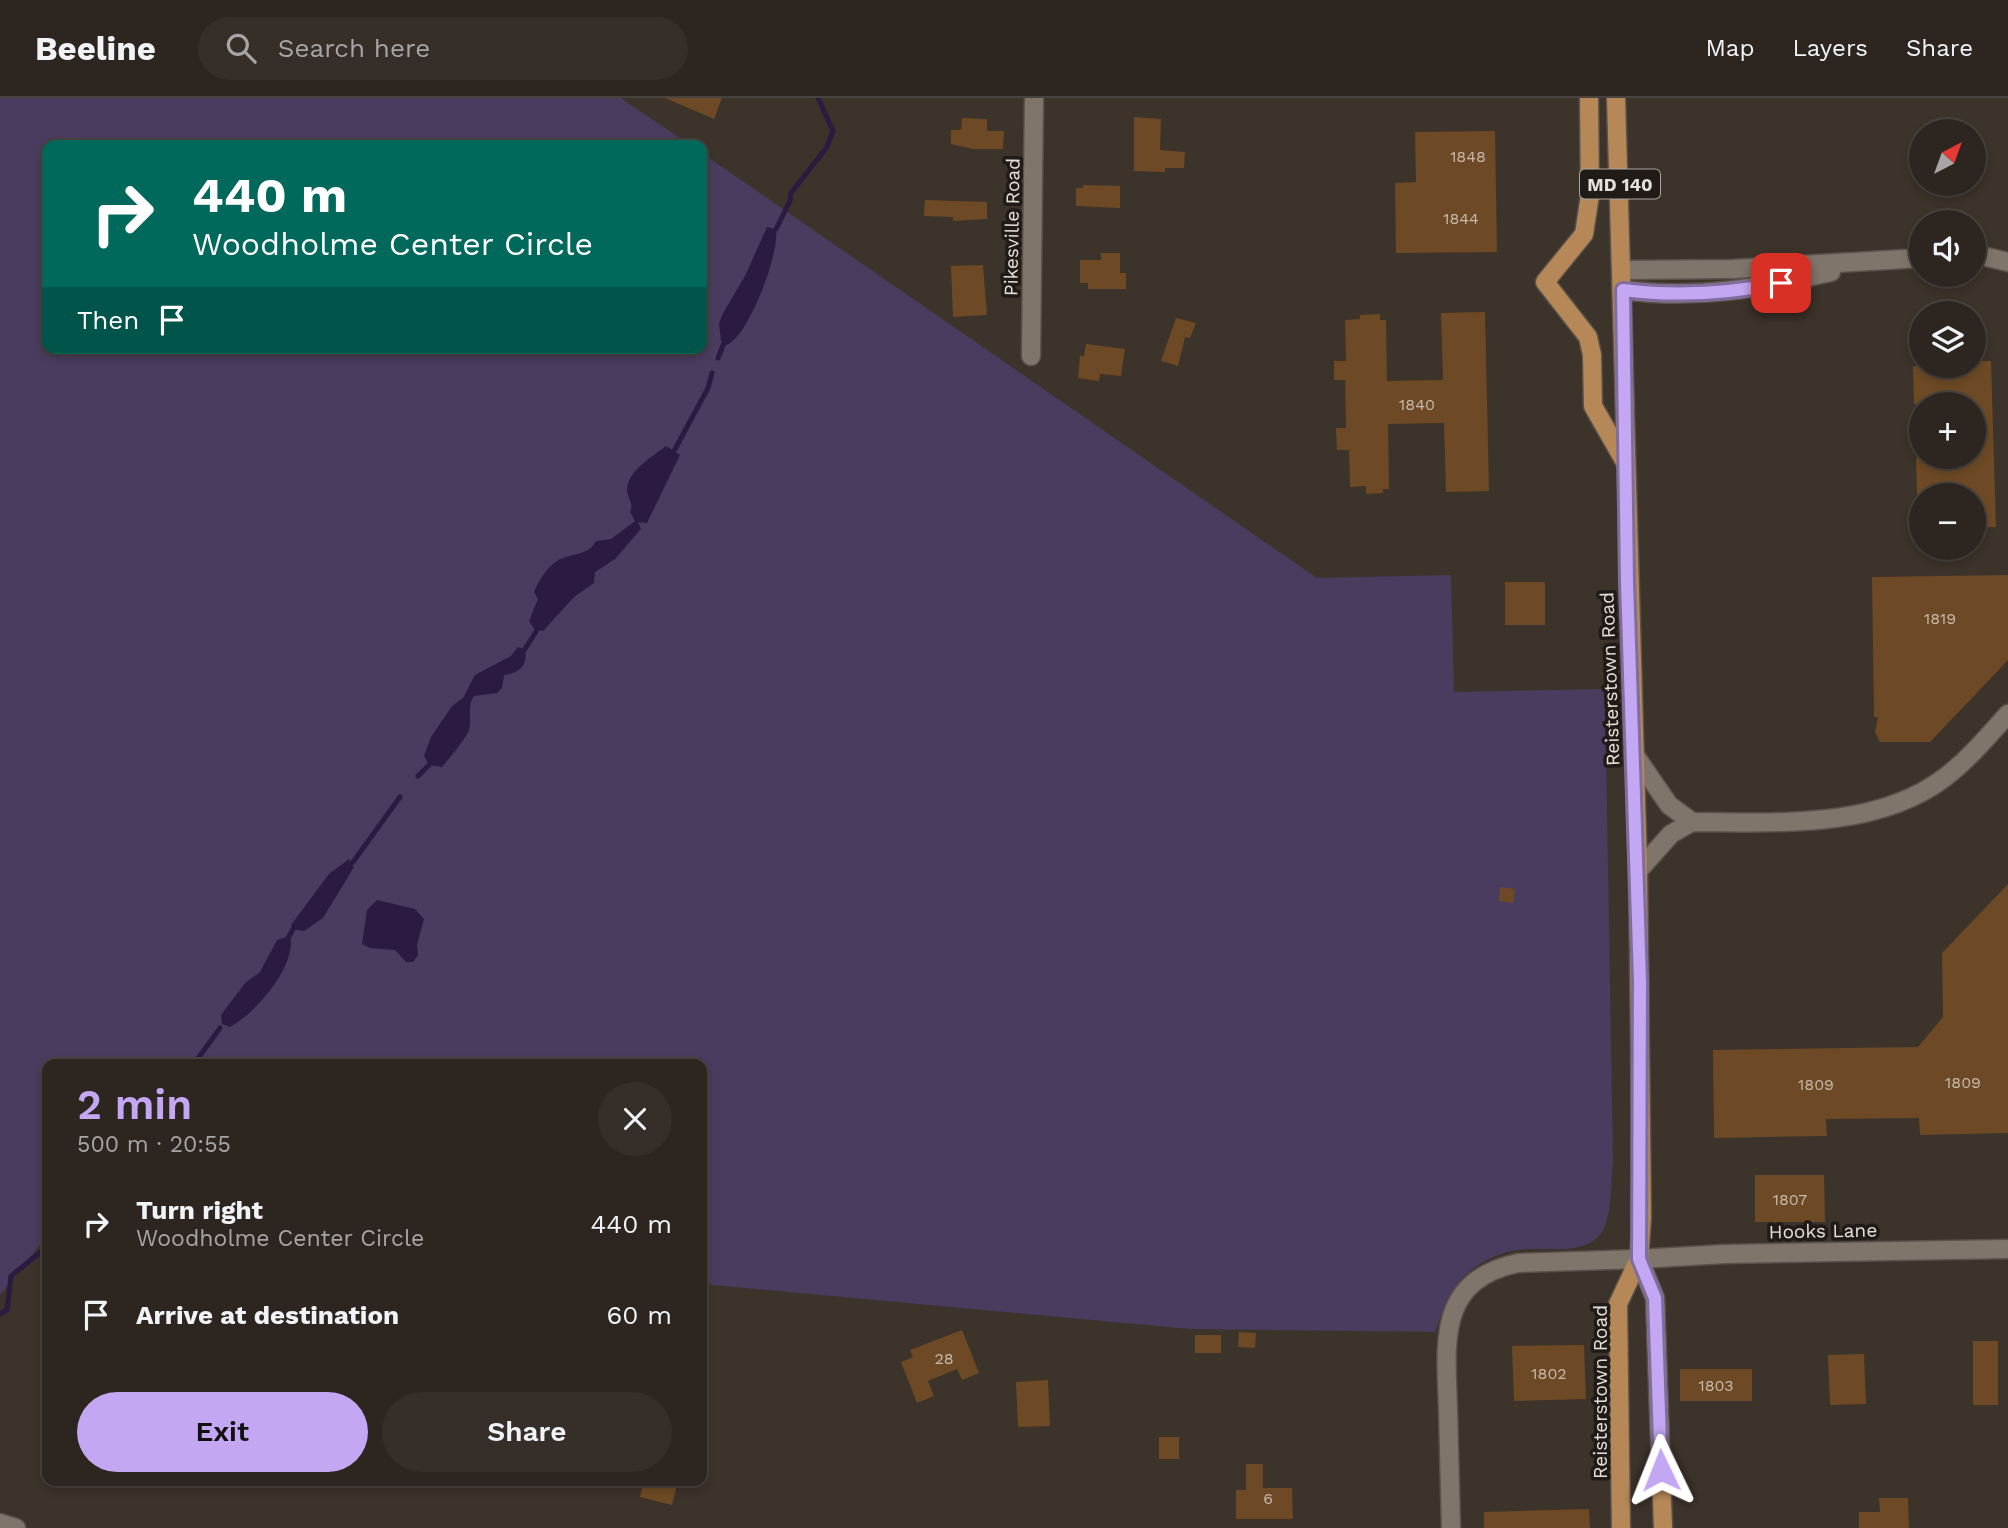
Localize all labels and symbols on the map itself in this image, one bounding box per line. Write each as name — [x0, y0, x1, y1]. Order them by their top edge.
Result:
north arrow — [1909, 119, 1986, 196]
house number: 1848 — [1450, 147, 1486, 166]
street label: Pikesville Road — [999, 158, 1025, 296]
road number: MD 140 — [1580, 170, 1660, 198]
house number: 1844 — [1443, 209, 1479, 228]
pin — [1751, 253, 1811, 313]
house number: 1840 — [1399, 395, 1435, 414]
street label: Reisterstown Road — [1595, 592, 1625, 766]
house number: 1819 — [1924, 609, 1956, 628]
house number: 1809 — [1945, 1073, 1981, 1092]
house number: 1809 — [1798, 1075, 1834, 1094]
house number: 1807 — [1773, 1190, 1807, 1209]
street label: Hooks Lane — [1769, 1219, 1877, 1243]
street label: Reisterstown Road — [1589, 1305, 1612, 1479]
house number: 28 — [934, 1349, 954, 1368]
house number: 1802 — [1531, 1364, 1567, 1383]
house number: 1803 — [1698, 1376, 1734, 1395]
position arrow — [1624, 1433, 1698, 1507]
house number: 6 — [1263, 1489, 1273, 1508]

